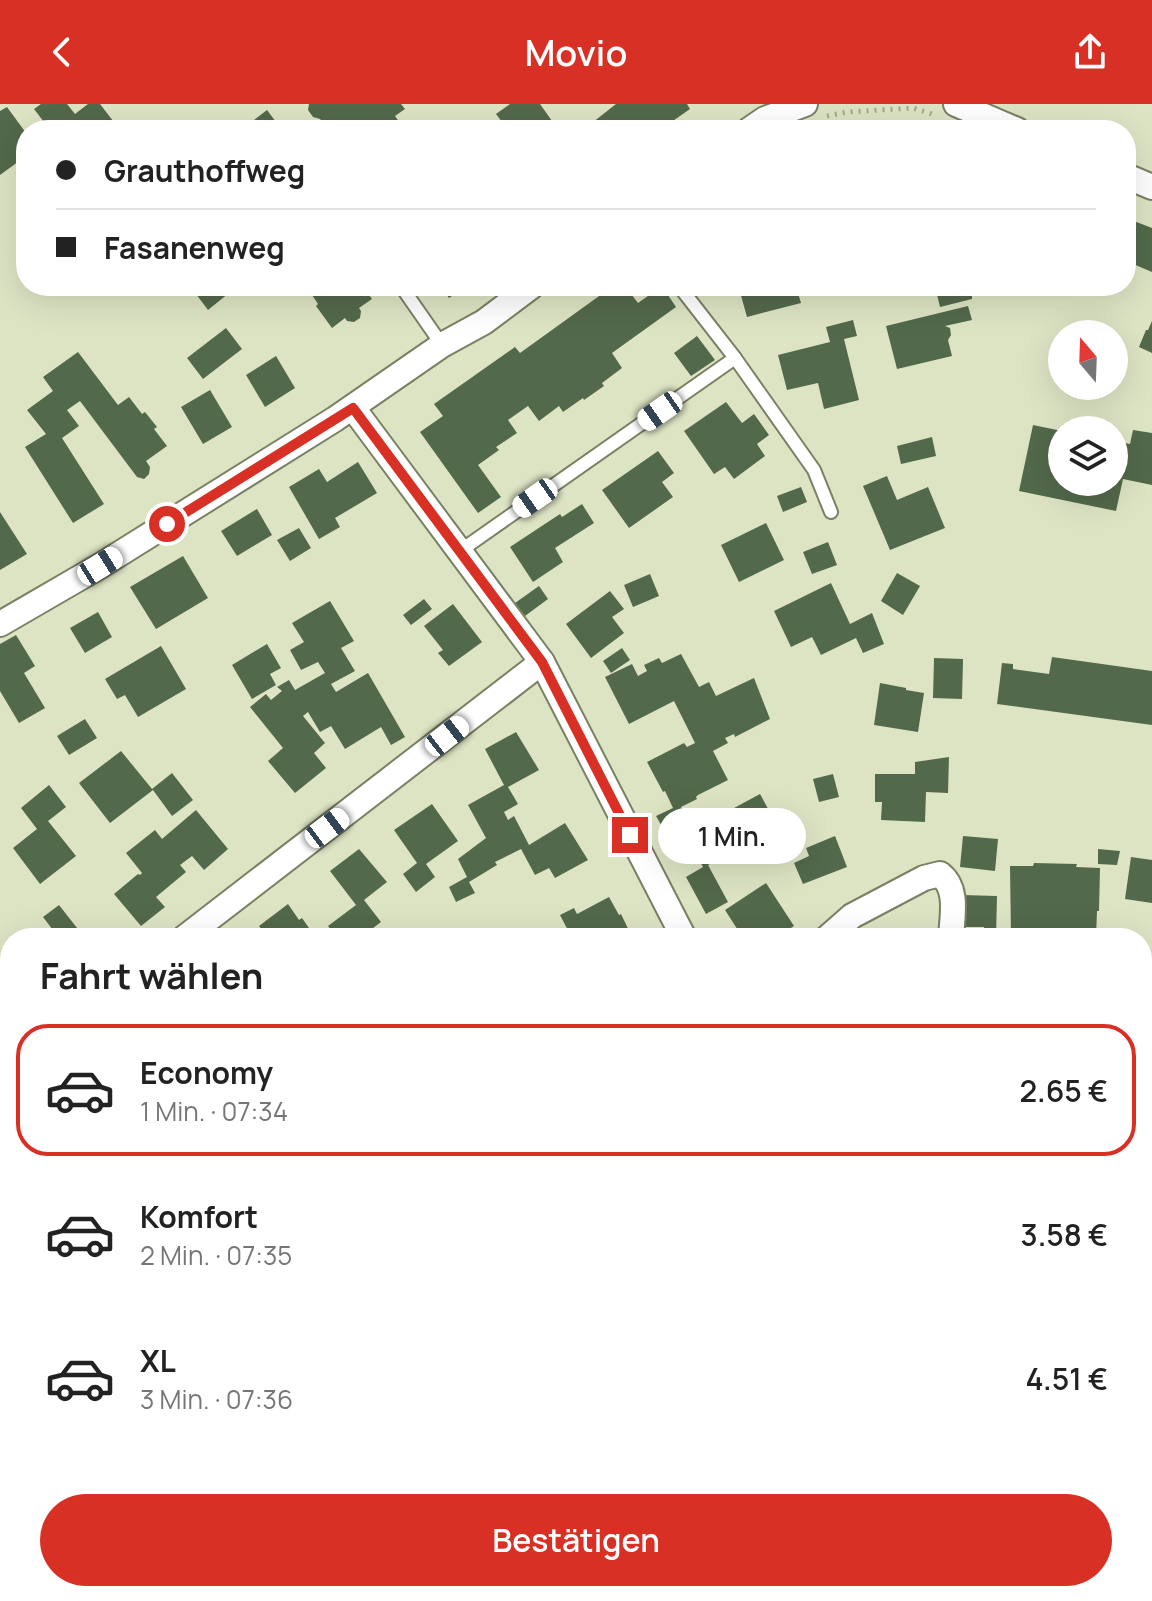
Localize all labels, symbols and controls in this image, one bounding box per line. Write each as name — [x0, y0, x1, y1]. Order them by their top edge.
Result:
text: Movio — [525, 28, 627, 77]
icon: back — [40, 30, 84, 74]
icon: share — [1068, 30, 1112, 74]
text: Grauthoffweg — [104, 150, 305, 191]
text: Fasanenweg — [104, 227, 285, 268]
north arrow — [1048, 320, 1128, 400]
map controls — [1048, 320, 1128, 496]
car — [633, 387, 687, 435]
button: layers — [1048, 416, 1128, 496]
car — [508, 474, 562, 522]
route start — [149, 506, 185, 542]
car — [73, 543, 127, 589]
car — [421, 712, 473, 760]
car — [301, 804, 353, 852]
callout: 1 Min. — [658, 807, 806, 863]
route end — [612, 817, 648, 853]
text: 1 Min. — [698, 818, 766, 854]
text: Fahrt wählen — [40, 951, 263, 1000]
text: Economy — [140, 1052, 273, 1093]
icon: car — [44, 1054, 116, 1126]
text: 2.65 € — [1019, 1070, 1108, 1111]
text: 1 Min. · 07:34 — [140, 1093, 288, 1129]
text: Komfort — [140, 1196, 258, 1237]
icon: car — [44, 1198, 116, 1270]
text: 3.58 € — [1021, 1214, 1108, 1255]
text: 2 Min. · 07:35 — [140, 1237, 292, 1273]
text: XL — [140, 1340, 176, 1381]
icon: car — [44, 1342, 116, 1414]
text: 4.51 € — [1026, 1358, 1108, 1399]
text: 3 Min. · 07:36 — [140, 1381, 293, 1417]
button: Bestätigen — [40, 1494, 1112, 1586]

